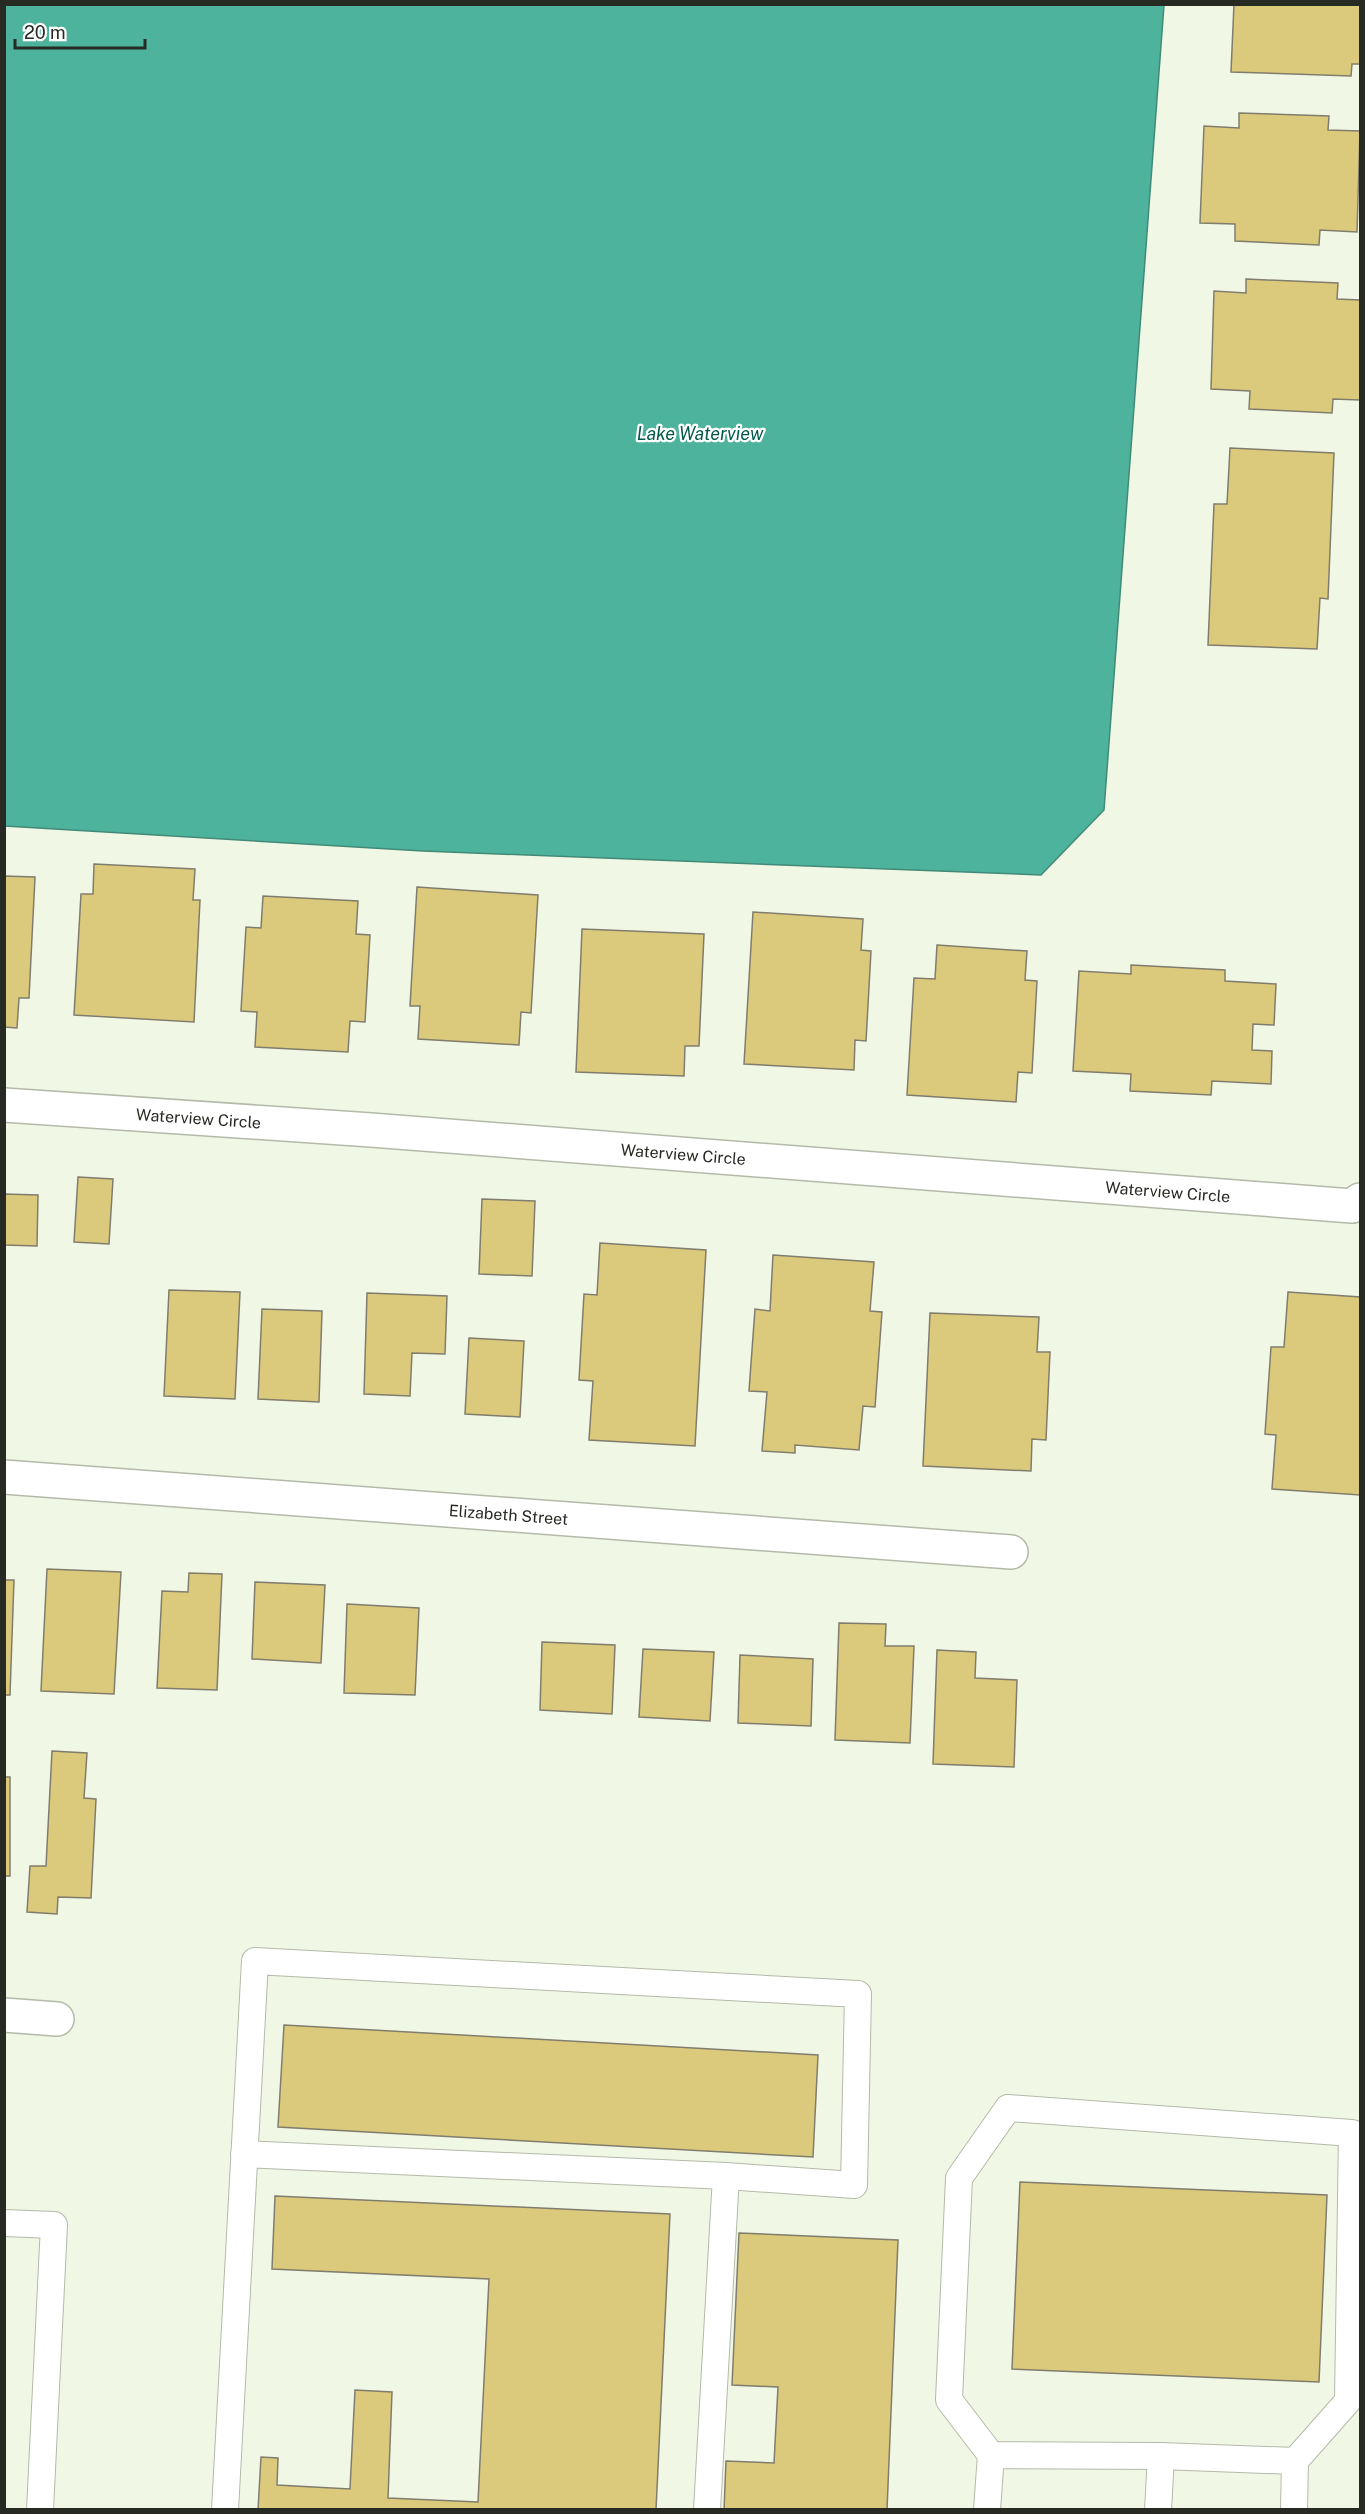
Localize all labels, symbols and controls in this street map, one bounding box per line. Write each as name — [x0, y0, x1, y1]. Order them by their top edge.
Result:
scale bar — [15, 12, 146, 50]
text: 20 m — [24, 22, 66, 43]
water label: Lake Waterview — [637, 423, 764, 444]
street label: Waterview Circle — [135, 1105, 262, 1132]
street label: Waterview Circle — [620, 1140, 746, 1169]
street label: Waterview Circle — [1105, 1177, 1231, 1206]
street label: Elizabeth Street — [448, 1501, 569, 1528]

